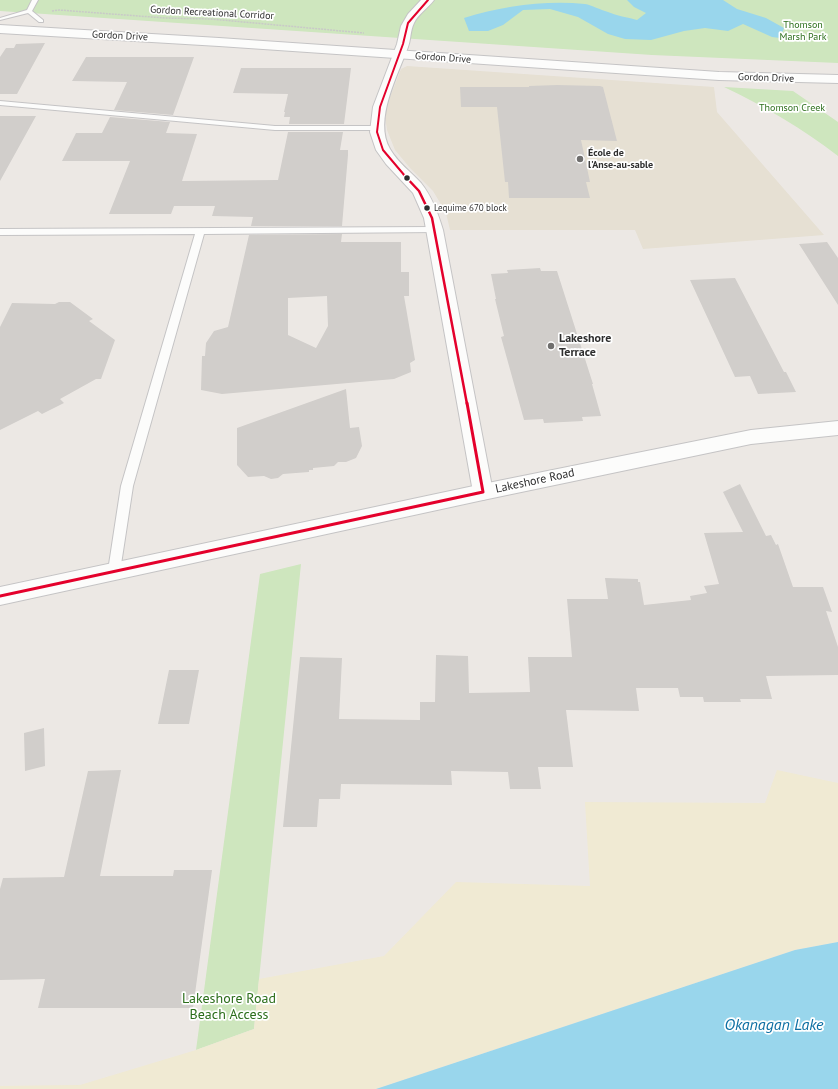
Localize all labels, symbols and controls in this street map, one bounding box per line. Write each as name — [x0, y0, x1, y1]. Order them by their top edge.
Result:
street label: Gordon Recreational Corridor — [150, 4, 274, 22]
park label: Thomson Marsh Park — [779, 19, 827, 42]
street label: Gordon Drive — [92, 29, 148, 43]
street label: Gordon Drive — [415, 50, 471, 66]
street label: Gordon Drive — [738, 71, 794, 85]
park label: Thomson Creek — [759, 102, 825, 114]
place label: École de l'Anse-au-sable — [588, 147, 653, 170]
marker: École de l'Anse-au-sable — [575, 154, 585, 164]
unlabelled marker — [402, 173, 412, 183]
marker: Lequime 670 block — [422, 203, 432, 213]
place label: Lequime 670 block — [434, 203, 507, 213]
place label: Lakeshore Terrace — [559, 332, 611, 360]
marker: Lakeshore Terrace — [546, 341, 556, 351]
street label: Lakeshore Road — [494, 466, 576, 496]
park label: Lakeshore Road Beach Access — [182, 991, 276, 1024]
water label: Okanagan Lake — [725, 1015, 823, 1035]

